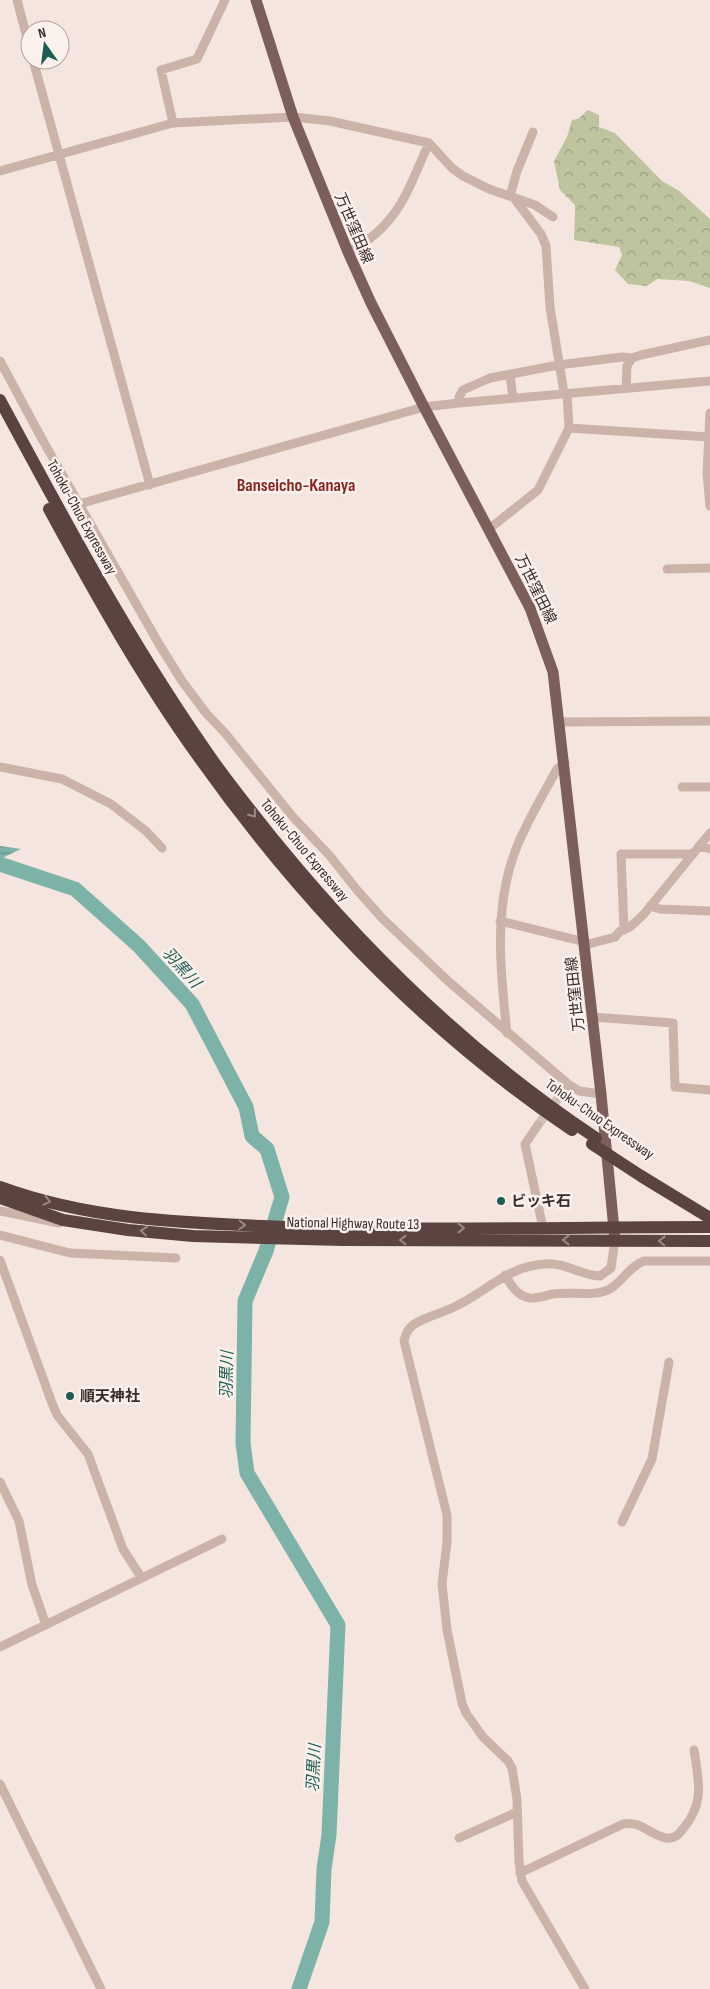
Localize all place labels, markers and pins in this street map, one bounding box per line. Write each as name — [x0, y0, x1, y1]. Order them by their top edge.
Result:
place label: ビッキ石 — [511, 1192, 571, 1211]
marker: ビッキ石 — [495, 1195, 507, 1207]
place label: 順天神社 — [80, 1387, 140, 1406]
marker: 順天神社 — [64, 1390, 76, 1402]

